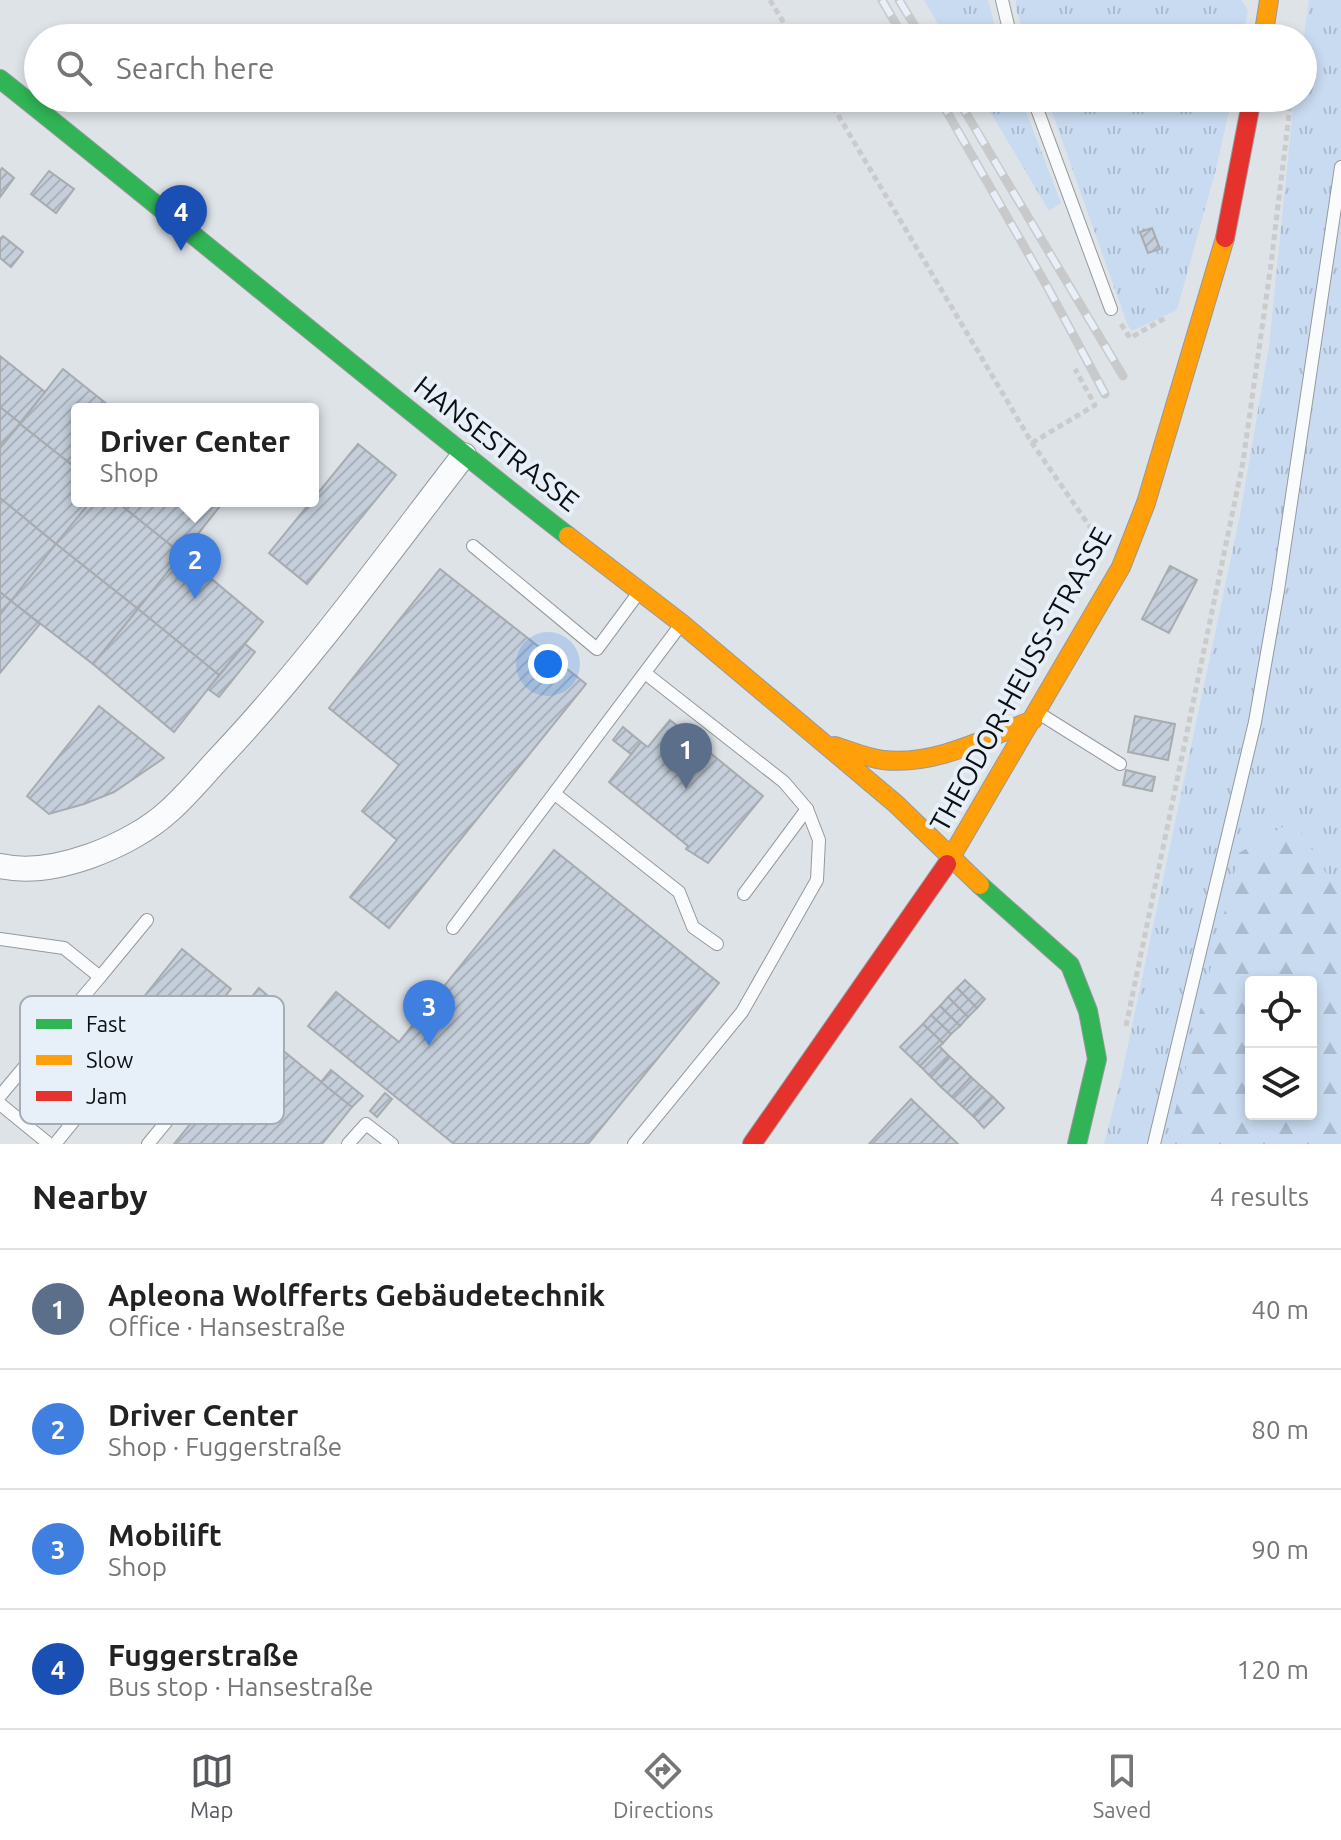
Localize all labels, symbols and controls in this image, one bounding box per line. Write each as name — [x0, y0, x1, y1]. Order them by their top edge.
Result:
search box — [24, 24, 1317, 112]
icon: search — [52, 46, 96, 90]
text: Search here — [116, 51, 275, 85]
pin: 4 — [155, 185, 207, 251]
street label: HANSESTRASSE — [409, 369, 585, 517]
popup — [71, 403, 319, 507]
text: Driver Center — [100, 424, 290, 458]
text: Shop — [100, 458, 159, 487]
street label: THEODOR-HEUSS-STRASSE — [923, 522, 1117, 836]
pin: 2 — [169, 533, 221, 599]
your location — [528, 644, 568, 684]
pin: 1 — [660, 723, 712, 789]
map controls — [1245, 976, 1317, 1120]
button: locate — [1245, 976, 1317, 1048]
pin: 3 — [403, 980, 455, 1046]
legend — [20, 996, 284, 1124]
text: Fast — [86, 1011, 127, 1036]
text: Slow — [86, 1047, 133, 1072]
button: layers — [1245, 1048, 1317, 1120]
text: Jam — [86, 1083, 127, 1108]
text: Nearby — [32, 1177, 147, 1215]
text: 4 results — [1210, 1182, 1309, 1211]
text: Apleona Wolfferts Gebäudetechnik — [108, 1278, 605, 1312]
text: 1 — [51, 1295, 65, 1324]
text: 40 m — [1251, 1295, 1309, 1324]
text: Office · Hansestraße — [108, 1312, 346, 1341]
text: Driver Center — [108, 1398, 298, 1432]
text: 2 — [51, 1415, 65, 1444]
text: 80 m — [1251, 1415, 1309, 1444]
text: Shop · Fuggerstraße — [108, 1432, 342, 1461]
text: Mobilift — [108, 1518, 222, 1552]
text: 3 — [51, 1535, 65, 1564]
text: 90 m — [1251, 1535, 1309, 1564]
text: Shop — [108, 1552, 167, 1581]
text: Fuggerstraße — [108, 1638, 299, 1672]
text: 4 — [51, 1655, 65, 1684]
text: 120 m — [1237, 1655, 1309, 1684]
text: Bus stop · Hansestraße — [108, 1672, 373, 1701]
tab: Map — [190, 1749, 234, 1822]
tab: Directions — [613, 1749, 713, 1822]
tab: Saved — [1093, 1749, 1151, 1822]

